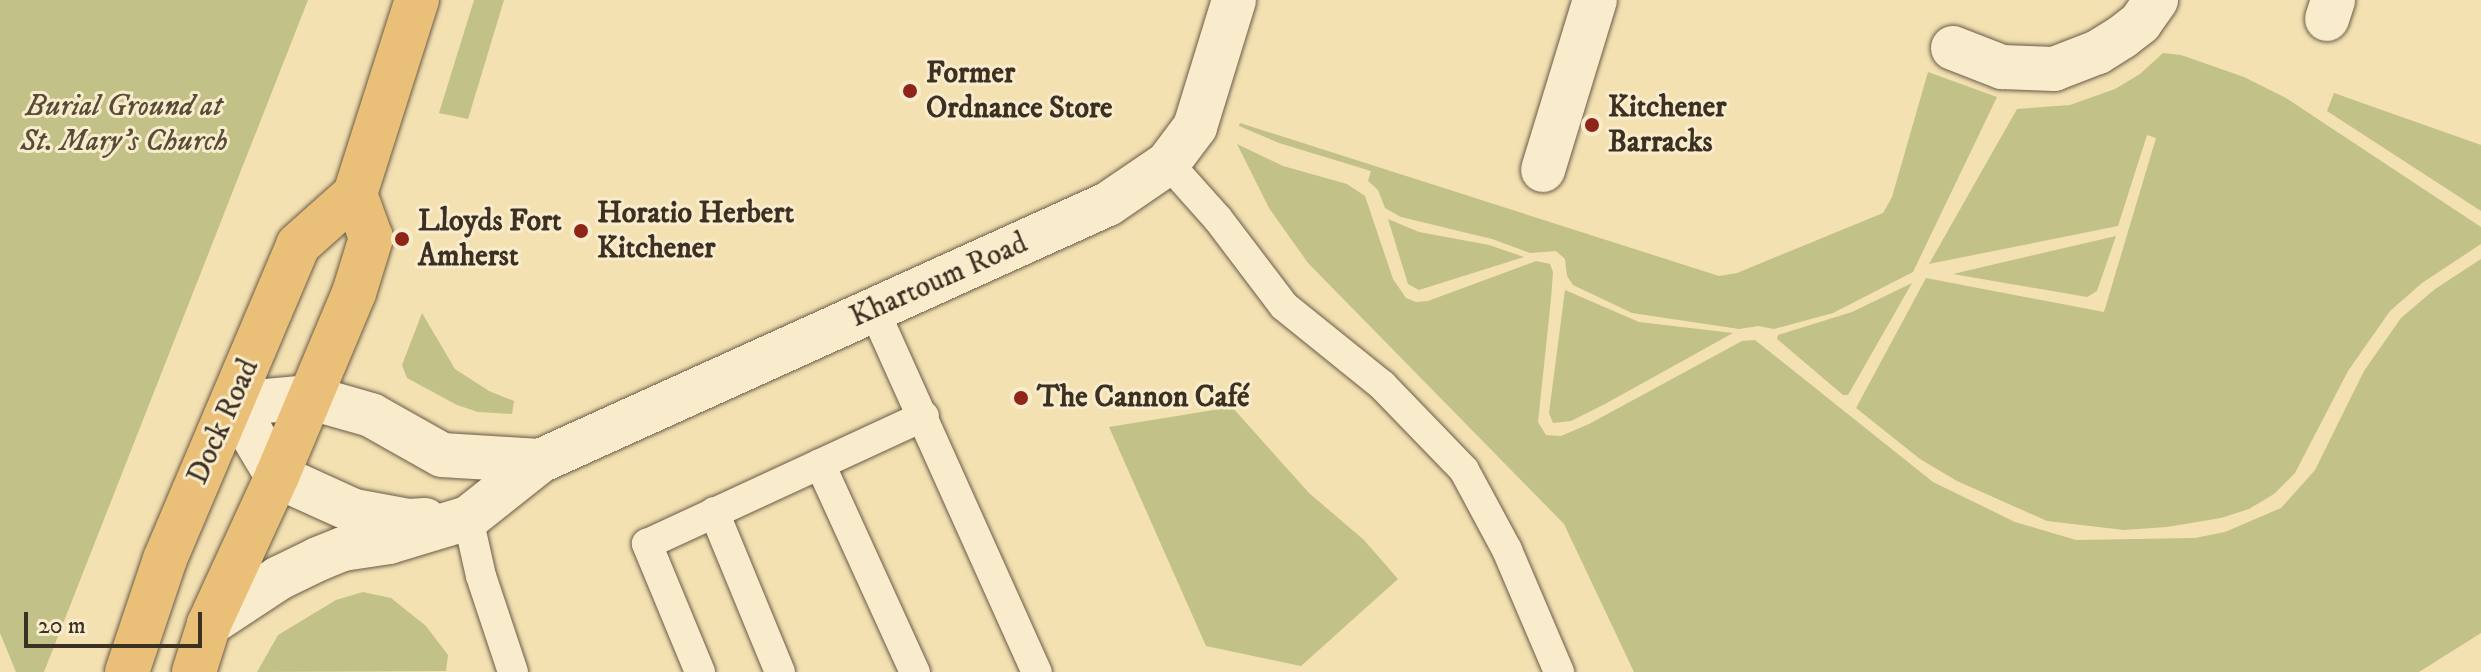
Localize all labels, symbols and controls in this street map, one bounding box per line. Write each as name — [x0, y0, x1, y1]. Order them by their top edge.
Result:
place label: Former Ordnance Store — [926, 56, 1112, 126]
marker: Former Ordnance Store — [901, 82, 919, 100]
park label: Burial Ground at St. Mary’s Church — [20, 89, 228, 160]
place label: Kitchener Barracks — [1608, 90, 1726, 160]
marker: Kitchener Barracks — [1583, 116, 1601, 134]
place label: Horatio Herbert Kitchener — [597, 196, 794, 266]
place label: Lloyds Fort Amherst — [418, 204, 562, 274]
marker: Horatio Herbert Kitchener — [572, 222, 590, 240]
street label: Khartoum Road — [845, 226, 1033, 336]
marker: Lloyds Fort Amherst — [393, 230, 411, 248]
street label: Dock Road — [180, 354, 268, 490]
place label: The Cannon Café — [1037, 380, 1249, 416]
marker: The Cannon Café — [1012, 389, 1030, 407]
scale bar — [28, 596, 206, 646]
text: 20 m — [38, 611, 86, 641]

